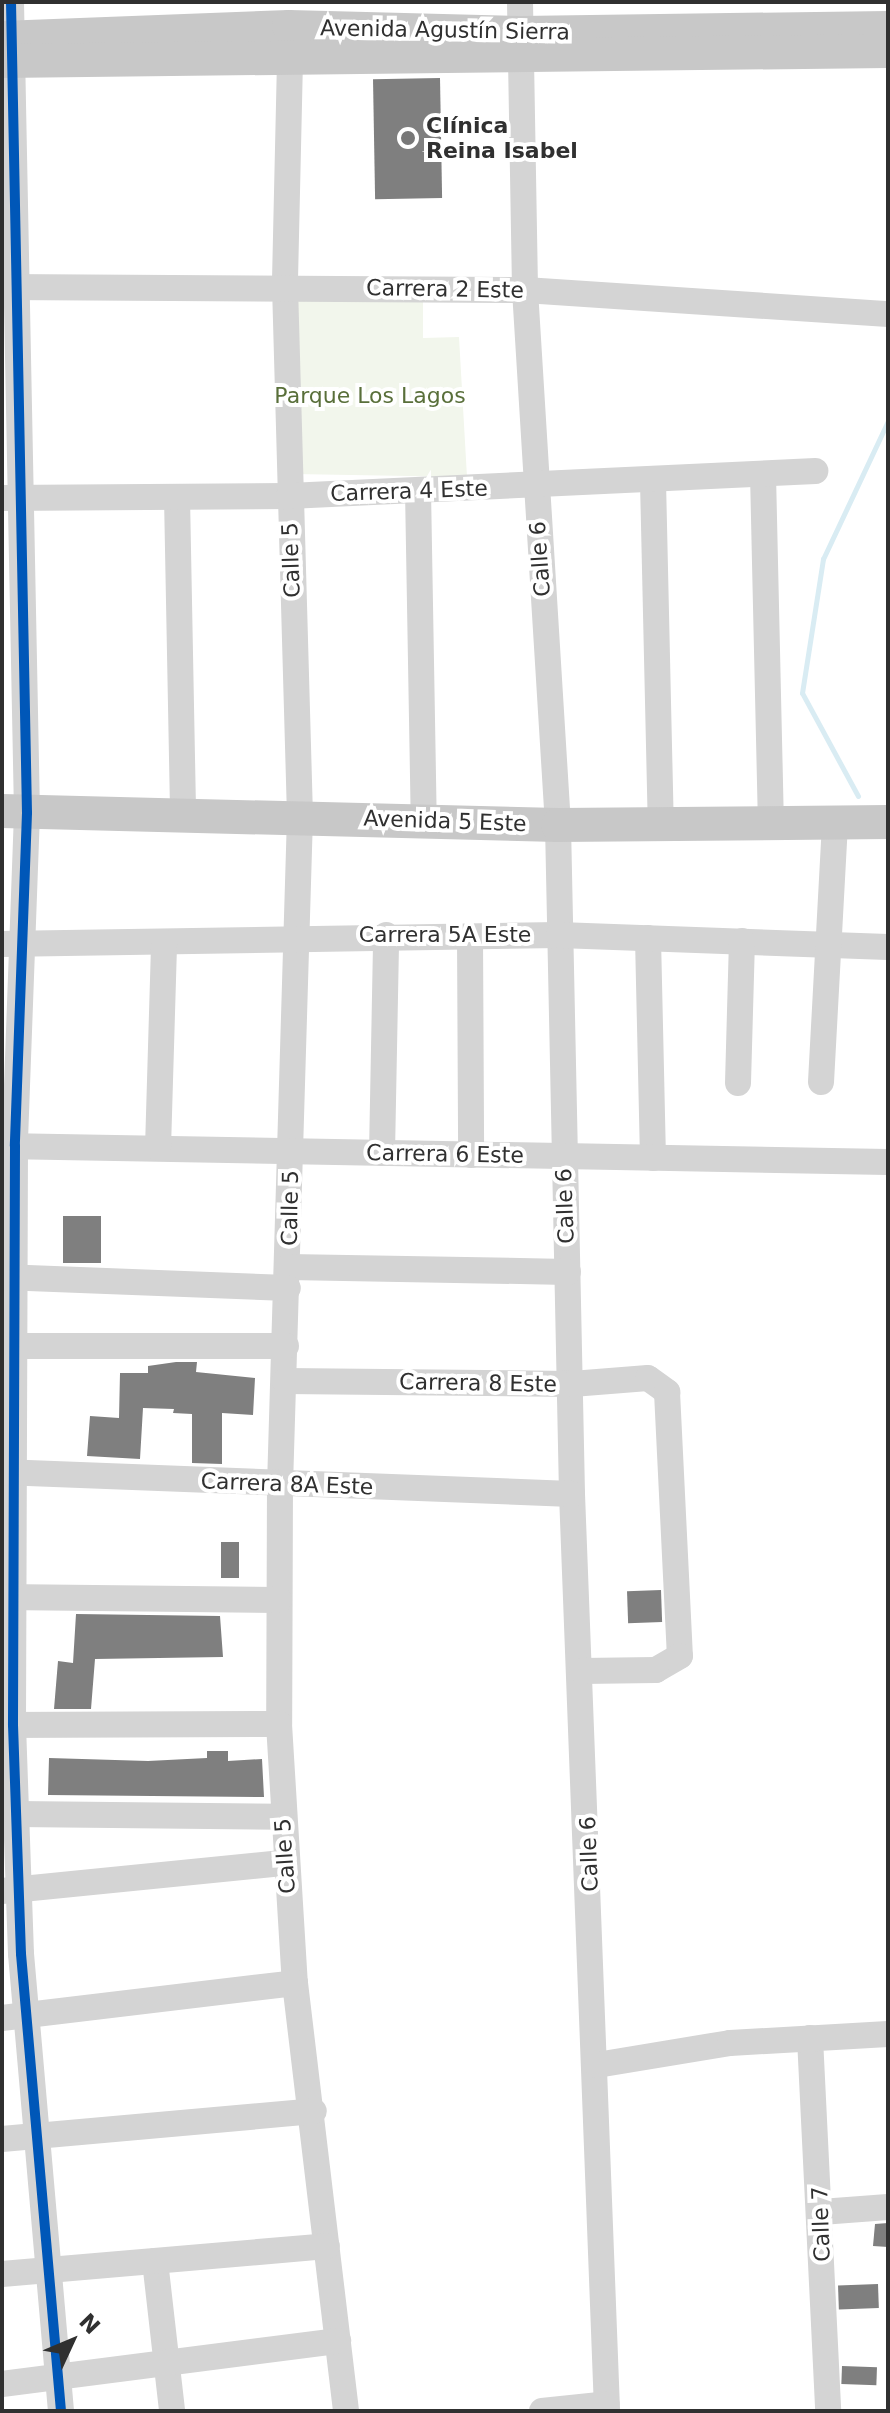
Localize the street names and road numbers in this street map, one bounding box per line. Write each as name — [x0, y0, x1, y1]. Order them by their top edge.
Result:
street label: Avenida Agustín Sierra — [320, 15, 570, 45]
street label: Carrera 2 Este — [366, 274, 524, 304]
street label: Carrera 4 Este — [330, 475, 488, 507]
street label: Calle 6 — [524, 520, 556, 598]
street label: Calle 5 — [276, 522, 306, 598]
street label: Avenida 5 Este — [363, 805, 527, 837]
street label: Carrera 5A Este — [359, 922, 531, 948]
street label: Carrera 6 Este — [366, 1139, 524, 1169]
street label: Calle 6 — [550, 1168, 580, 1244]
street label: Calle 5 — [276, 1170, 304, 1246]
street label: Carrera 8 Este — [399, 1368, 557, 1398]
street label: Carrera 8A Este — [200, 1468, 374, 1500]
street label: Calle 6 — [574, 1816, 604, 1892]
street label: Calle 5 — [269, 1817, 301, 1895]
street label: Calle 7 — [806, 2186, 836, 2262]

